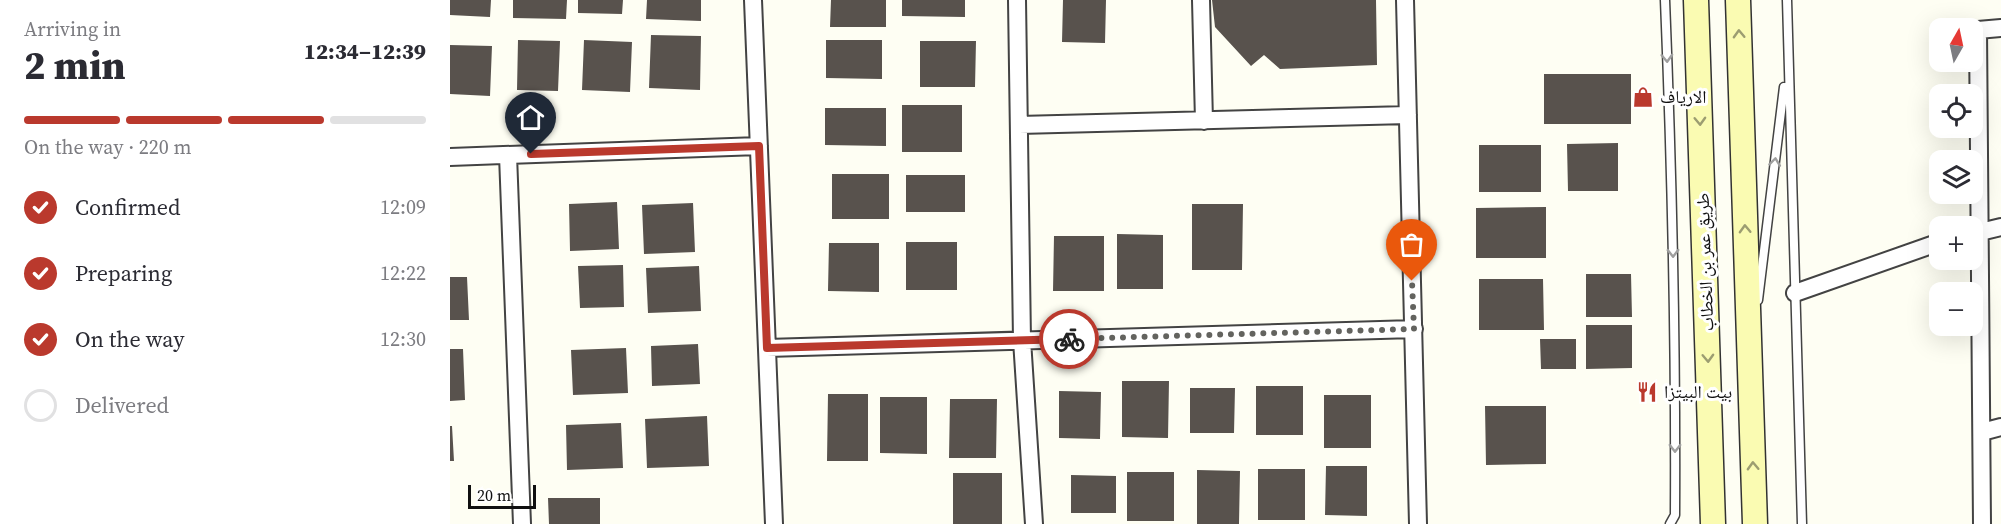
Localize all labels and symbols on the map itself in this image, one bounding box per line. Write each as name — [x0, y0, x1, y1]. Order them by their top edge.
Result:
north arrow — [1929, 18, 1983, 72]
one-way arrow — [1733, 29, 1746, 38]
one-way arrow — [1661, 54, 1674, 63]
place label: الارياف — [1660, 84, 1707, 109]
shop icon: الارياف — [1631, 85, 1655, 109]
pin — [505, 92, 556, 154]
one-way arrow — [1694, 117, 1706, 126]
one-way arrow — [1768, 158, 1781, 167]
street label: طريق عمر بن الخطاب — [1690, 192, 1719, 332]
pin — [1386, 219, 1437, 281]
one-way arrow — [1739, 224, 1752, 233]
one-way arrow — [1667, 249, 1679, 258]
courier — [1039, 309, 1099, 369]
one-way arrow — [1702, 354, 1714, 363]
place label: بيت البيتزا — [1664, 379, 1732, 404]
restaurant icon: بيت البيتزا — [1635, 380, 1659, 404]
one-way arrow — [1669, 444, 1681, 453]
one-way arrow — [1747, 461, 1759, 470]
scale bar — [468, 482, 536, 510]

